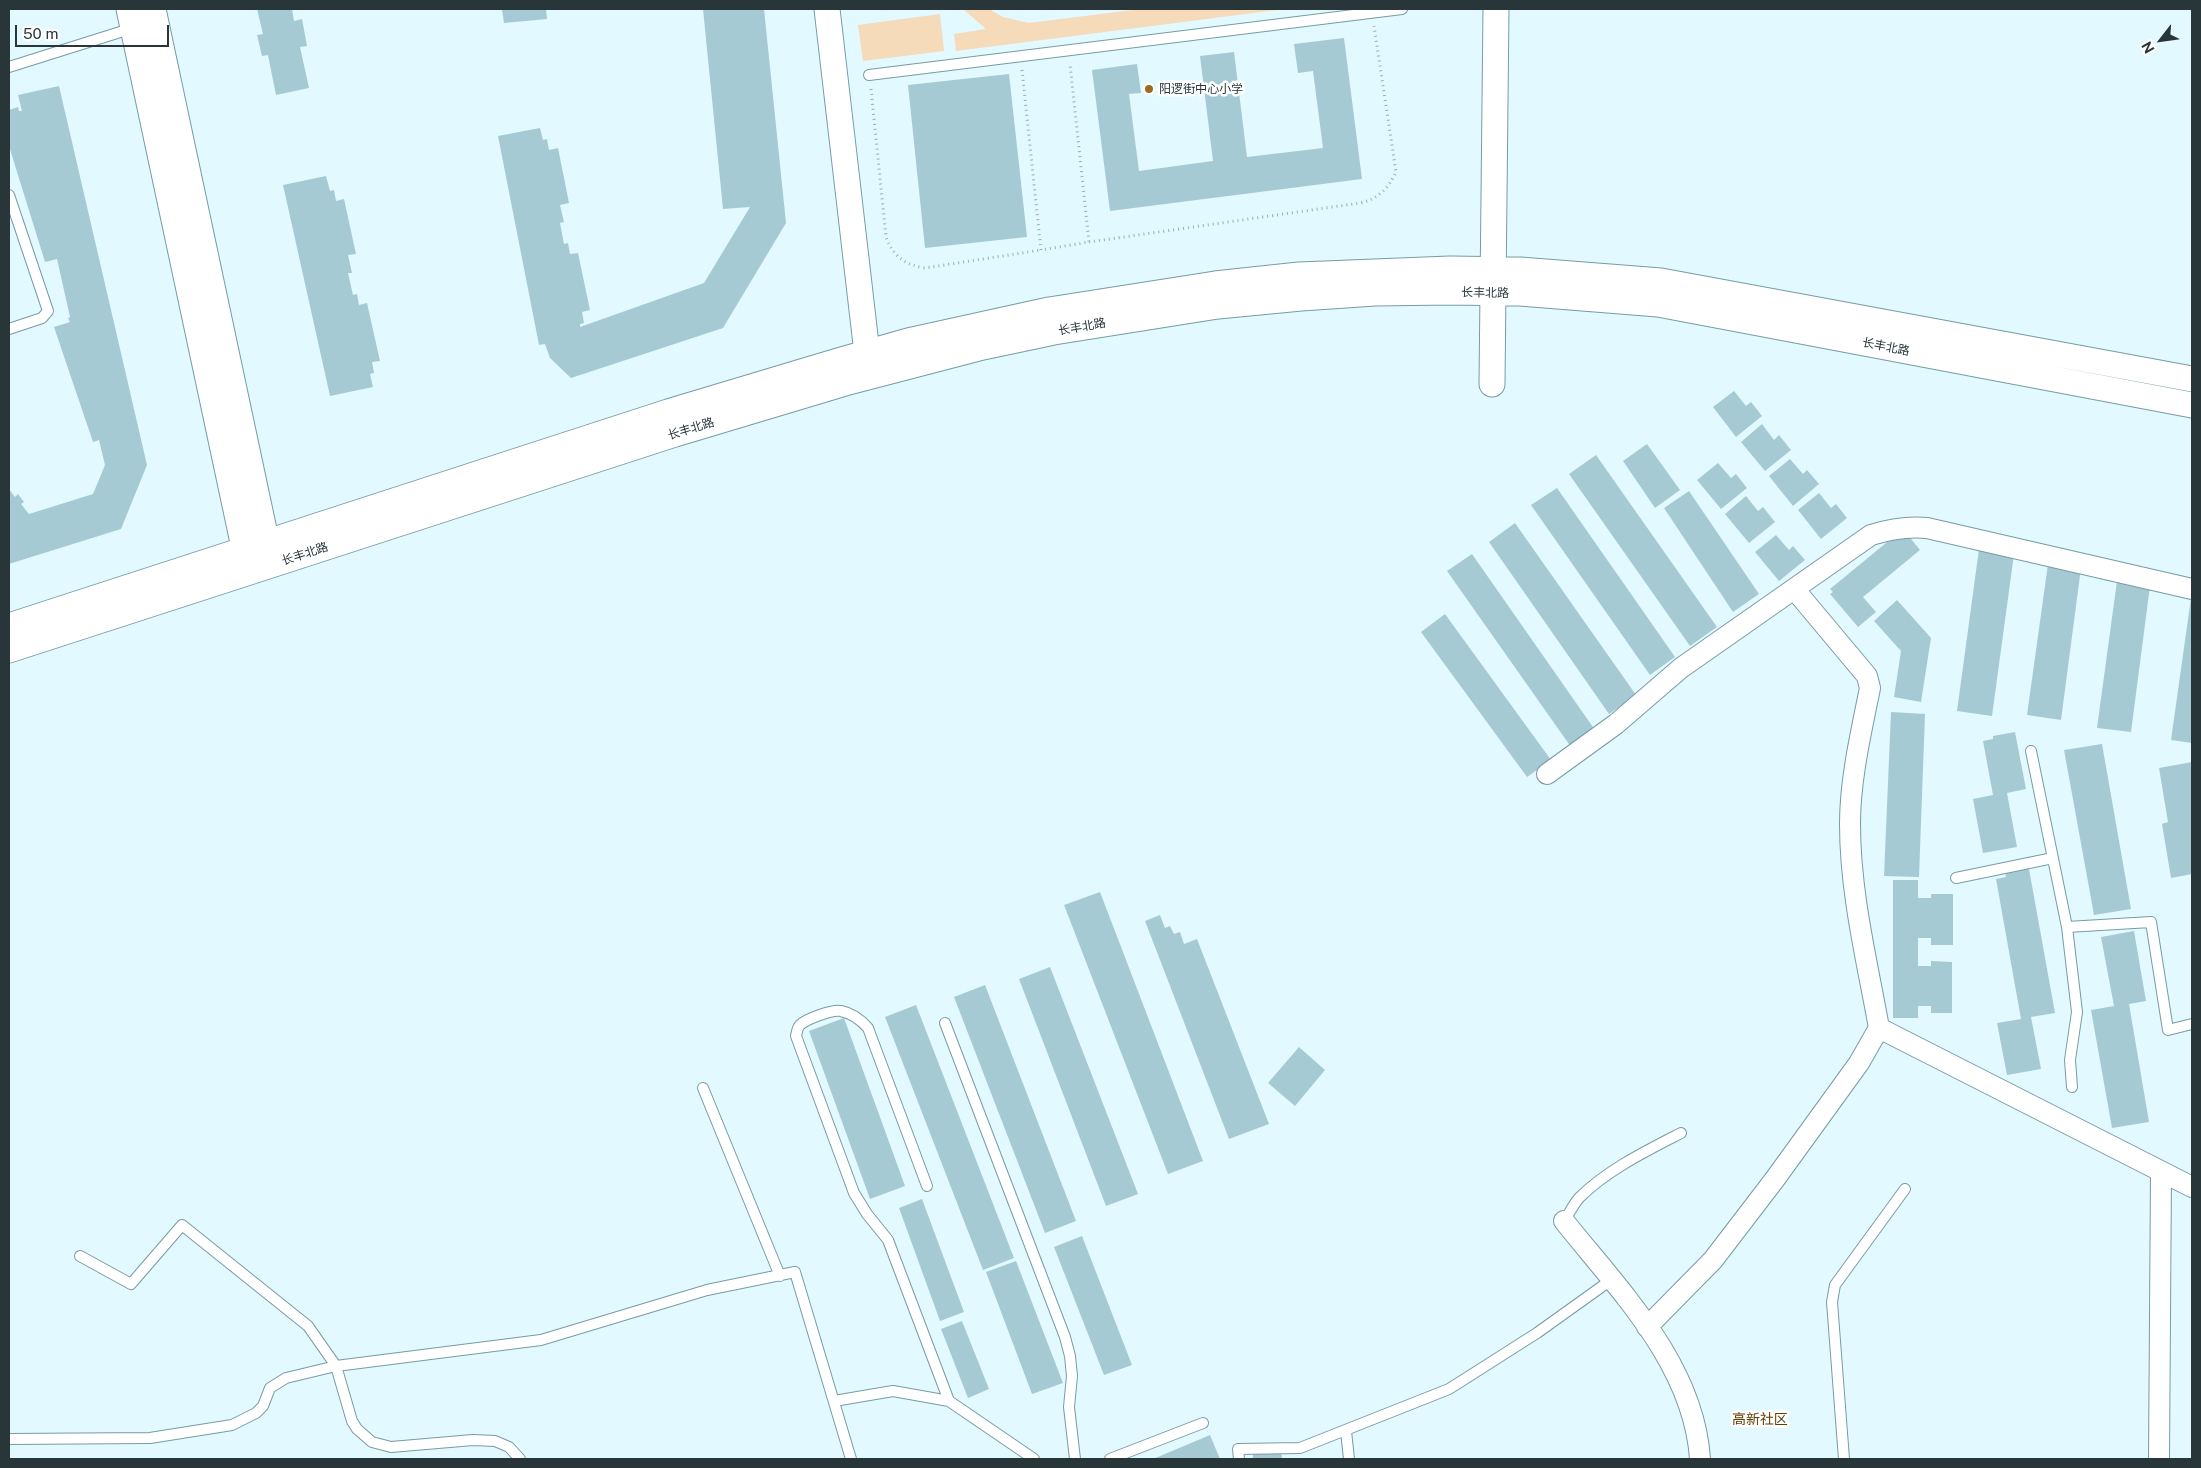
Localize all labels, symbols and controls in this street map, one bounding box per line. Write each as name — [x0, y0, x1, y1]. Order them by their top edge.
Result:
scale bar — [18, 15, 171, 47]
north arrow — [2136, 15, 2186, 65]
text: 50 m — [23, 25, 58, 42]
text: N — [2138, 39, 2158, 56]
place label: 阳逻街中心小学 — [1159, 82, 1243, 96]
marker: 阳逻街中心小学 — [1143, 83, 1155, 95]
street label: 长丰北路 — [1461, 285, 1509, 301]
street label: 长丰北路 — [1057, 316, 1107, 338]
street label: 长丰北路 — [1861, 335, 1911, 359]
street label: 长丰北路 — [666, 415, 716, 443]
street label: 长丰北路 — [280, 540, 330, 568]
district label: 高新社区 — [1732, 1412, 1788, 1428]

